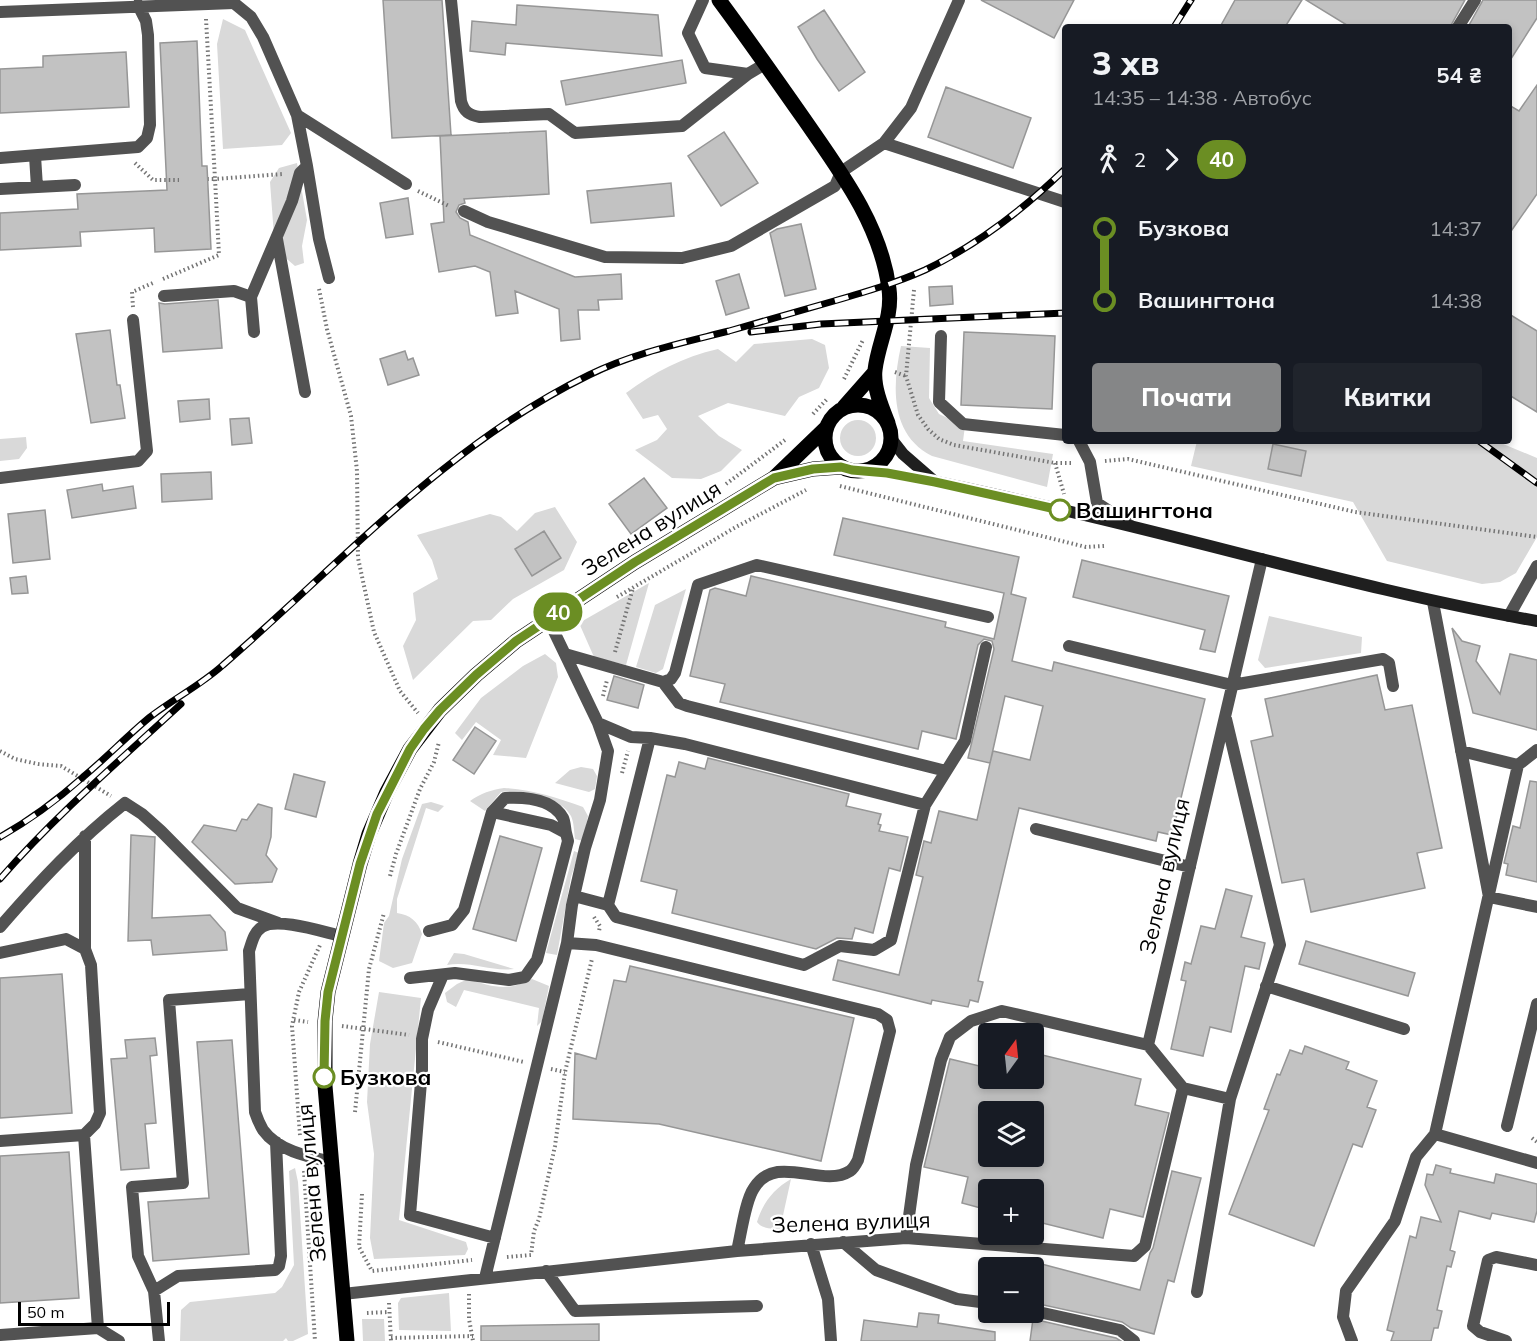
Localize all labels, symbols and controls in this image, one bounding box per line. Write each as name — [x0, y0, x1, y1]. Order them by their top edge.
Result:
text: 3 хв — [1092, 42, 1160, 83]
text: 54 ₴ — [1436, 61, 1482, 89]
text: 14:35 – 14:38 · Автобус — [1092, 85, 1312, 110]
icon: walk — [1092, 143, 1125, 176]
icon: forward — [1155, 143, 1188, 176]
text: 40 — [1209, 146, 1234, 172]
text: 2 — [1134, 147, 1146, 172]
text: Бузкова — [1138, 214, 1230, 242]
text: 14:37 — [1429, 216, 1482, 241]
text: Вашингтона — [1138, 286, 1275, 314]
text: 14:38 — [1429, 288, 1482, 313]
button: Почати — [1092, 363, 1281, 432]
button: Квитки — [1293, 363, 1482, 432]
street label: Зелена вулиця — [576, 474, 726, 582]
place label: Вашингтона — [1076, 496, 1213, 524]
marker: Вашингтона — [1049, 499, 1071, 521]
line badge: 40 — [531, 592, 585, 632]
text: 40 — [545, 599, 571, 625]
street label: Зелена вулиця — [1132, 795, 1196, 957]
north arrow — [978, 1023, 1044, 1089]
map controls — [978, 1023, 1044, 1323]
place label: Бузкова — [340, 1063, 432, 1091]
marker: Бузкова — [313, 1066, 335, 1088]
button: layers — [978, 1101, 1044, 1167]
street label: Зелена вулиця — [290, 1103, 332, 1263]
button: + — [978, 1179, 1044, 1245]
street label: Зелена вулиця — [771, 1205, 931, 1239]
button: − — [978, 1257, 1044, 1323]
scale bar — [18, 1299, 170, 1326]
text: 50 m — [27, 1302, 64, 1322]

